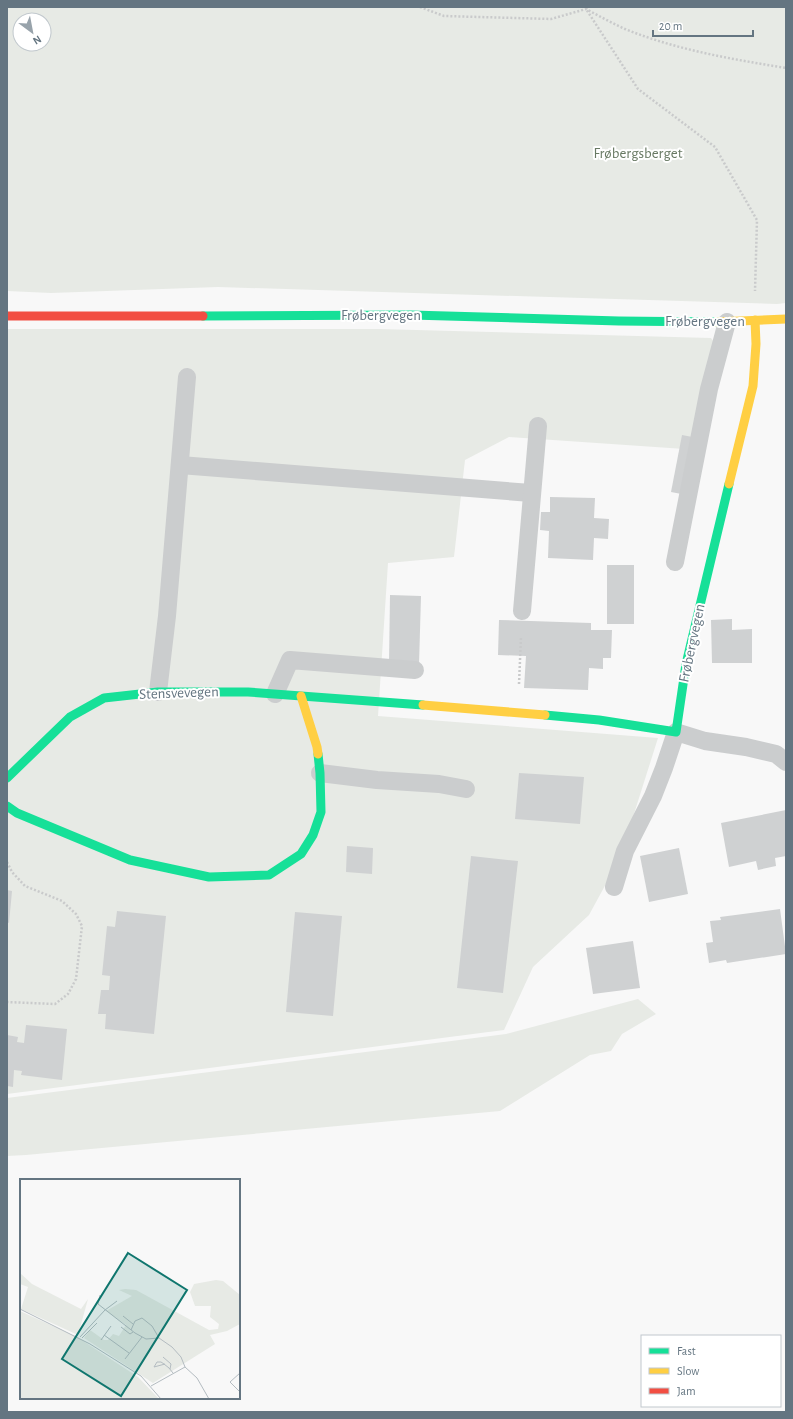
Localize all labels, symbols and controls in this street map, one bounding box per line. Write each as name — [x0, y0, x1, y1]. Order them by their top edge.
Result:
north arrow — [12, 12, 52, 52]
scale bar — [653, 12, 753, 38]
text: 20 m — [659, 20, 682, 32]
text: N — [31, 33, 43, 47]
park label: Frøbergsberget — [594, 146, 683, 161]
street label: Frøbergvegen — [341, 308, 421, 323]
street label: Frøbergvegen — [665, 314, 745, 329]
street label: Frøbergvegen — [676, 602, 708, 684]
street label: Stensvevegen — [139, 684, 219, 702]
inset map — [20, 1179, 240, 1399]
legend — [641, 1335, 781, 1407]
text: Fast — [677, 1345, 696, 1357]
text: Slow — [677, 1365, 699, 1377]
text: Jam — [677, 1385, 696, 1397]

